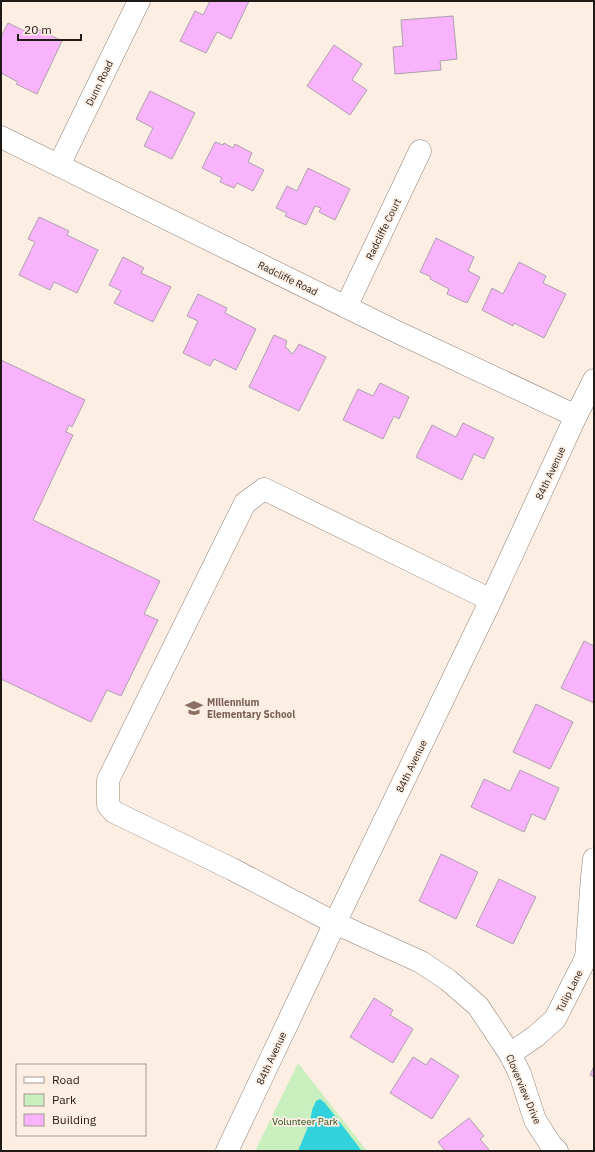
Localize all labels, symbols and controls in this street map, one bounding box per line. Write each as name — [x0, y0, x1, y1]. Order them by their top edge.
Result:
scale bar — [18, 16, 81, 42]
text: 20 m — [24, 22, 52, 37]
street label: Dunn Road — [83, 58, 116, 108]
street label: Radcliffe Court — [363, 196, 404, 262]
street label: Radcliffe Road — [256, 258, 320, 299]
street label: 84th Avenue — [533, 444, 569, 502]
place label: Millennium Elementary School — [207, 696, 295, 721]
school or university icon: Millennium Elementary School — [184, 698, 204, 718]
street label: 84th Avenue — [393, 737, 430, 795]
street label: Tulip Lane — [553, 967, 586, 1015]
street label: 84th Avenue — [254, 1029, 290, 1087]
street label: Cloverview Drive — [503, 1052, 544, 1127]
legend — [16, 1064, 146, 1136]
text: Road — [52, 1072, 80, 1087]
text: Park — [52, 1092, 77, 1107]
text: Building — [52, 1112, 97, 1127]
park label: Volunteer Park — [272, 1115, 339, 1128]

